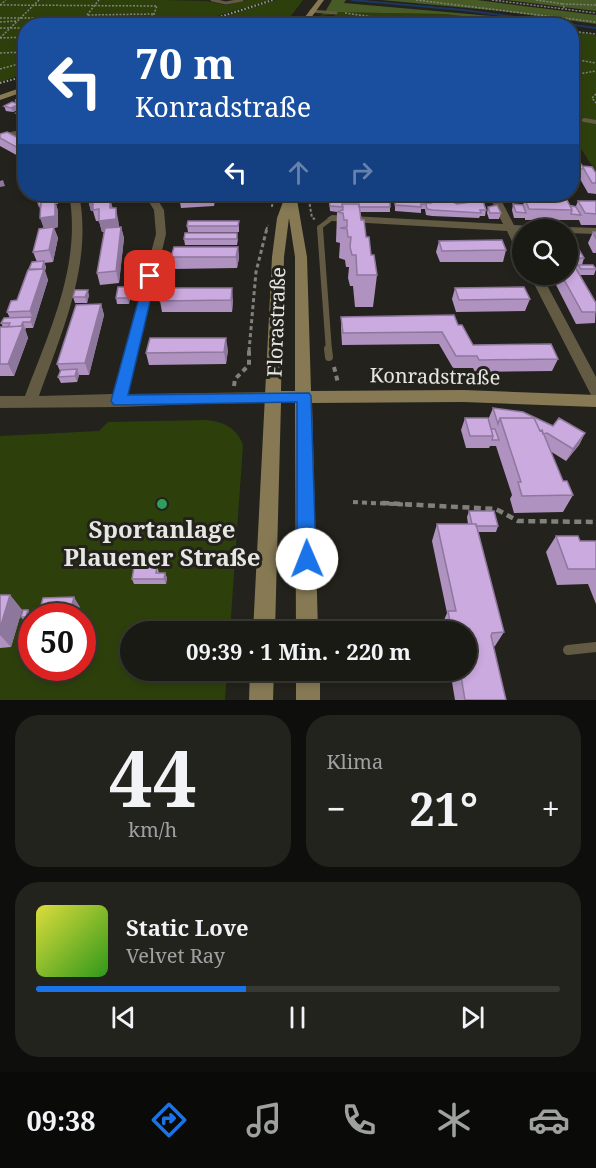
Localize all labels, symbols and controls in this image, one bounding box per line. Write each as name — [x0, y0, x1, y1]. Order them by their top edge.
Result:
text: 70 m — [135, 34, 235, 91]
icon: left — [36, 42, 114, 120]
text: Konradstraße — [135, 88, 311, 125]
icon: left — [219, 156, 252, 189]
icon: ahead — [282, 156, 315, 189]
icon: right — [345, 156, 378, 189]
map controls — [512, 219, 578, 285]
button: search — [512, 219, 578, 285]
pin — [124, 250, 175, 301]
icon: arrive — [133, 259, 166, 292]
street label: Florastraße — [261, 267, 291, 377]
street label: Konradstraße — [369, 361, 501, 391]
marker: Sportanlage Plauener Straße — [155, 497, 169, 511]
place label: Sportanlage Plauener Straße — [63, 512, 261, 573]
position arrow — [275, 527, 339, 591]
speed limit sign: 50 — [18, 603, 96, 681]
text: 09:39 · 1 Min. · 220 m — [186, 636, 411, 666]
text: 44 — [109, 724, 197, 830]
text: Klima — [327, 748, 383, 775]
text: 21° — [409, 778, 478, 839]
text: − — [327, 786, 346, 831]
text: + — [542, 786, 560, 831]
text: km/h — [128, 816, 177, 843]
text: Static Love — [126, 912, 249, 942]
text: Velvet Ray — [126, 942, 225, 969]
icon: previous — [107, 1001, 140, 1034]
icon: pause — [281, 1001, 314, 1034]
icon: next — [456, 1001, 489, 1034]
icon: directions — [148, 1099, 190, 1141]
icon: music — [243, 1099, 285, 1141]
icon: phone — [338, 1099, 380, 1141]
icon: climate — [433, 1099, 475, 1141]
icon: car — [528, 1099, 570, 1141]
text: 09:38 — [26, 1102, 96, 1139]

